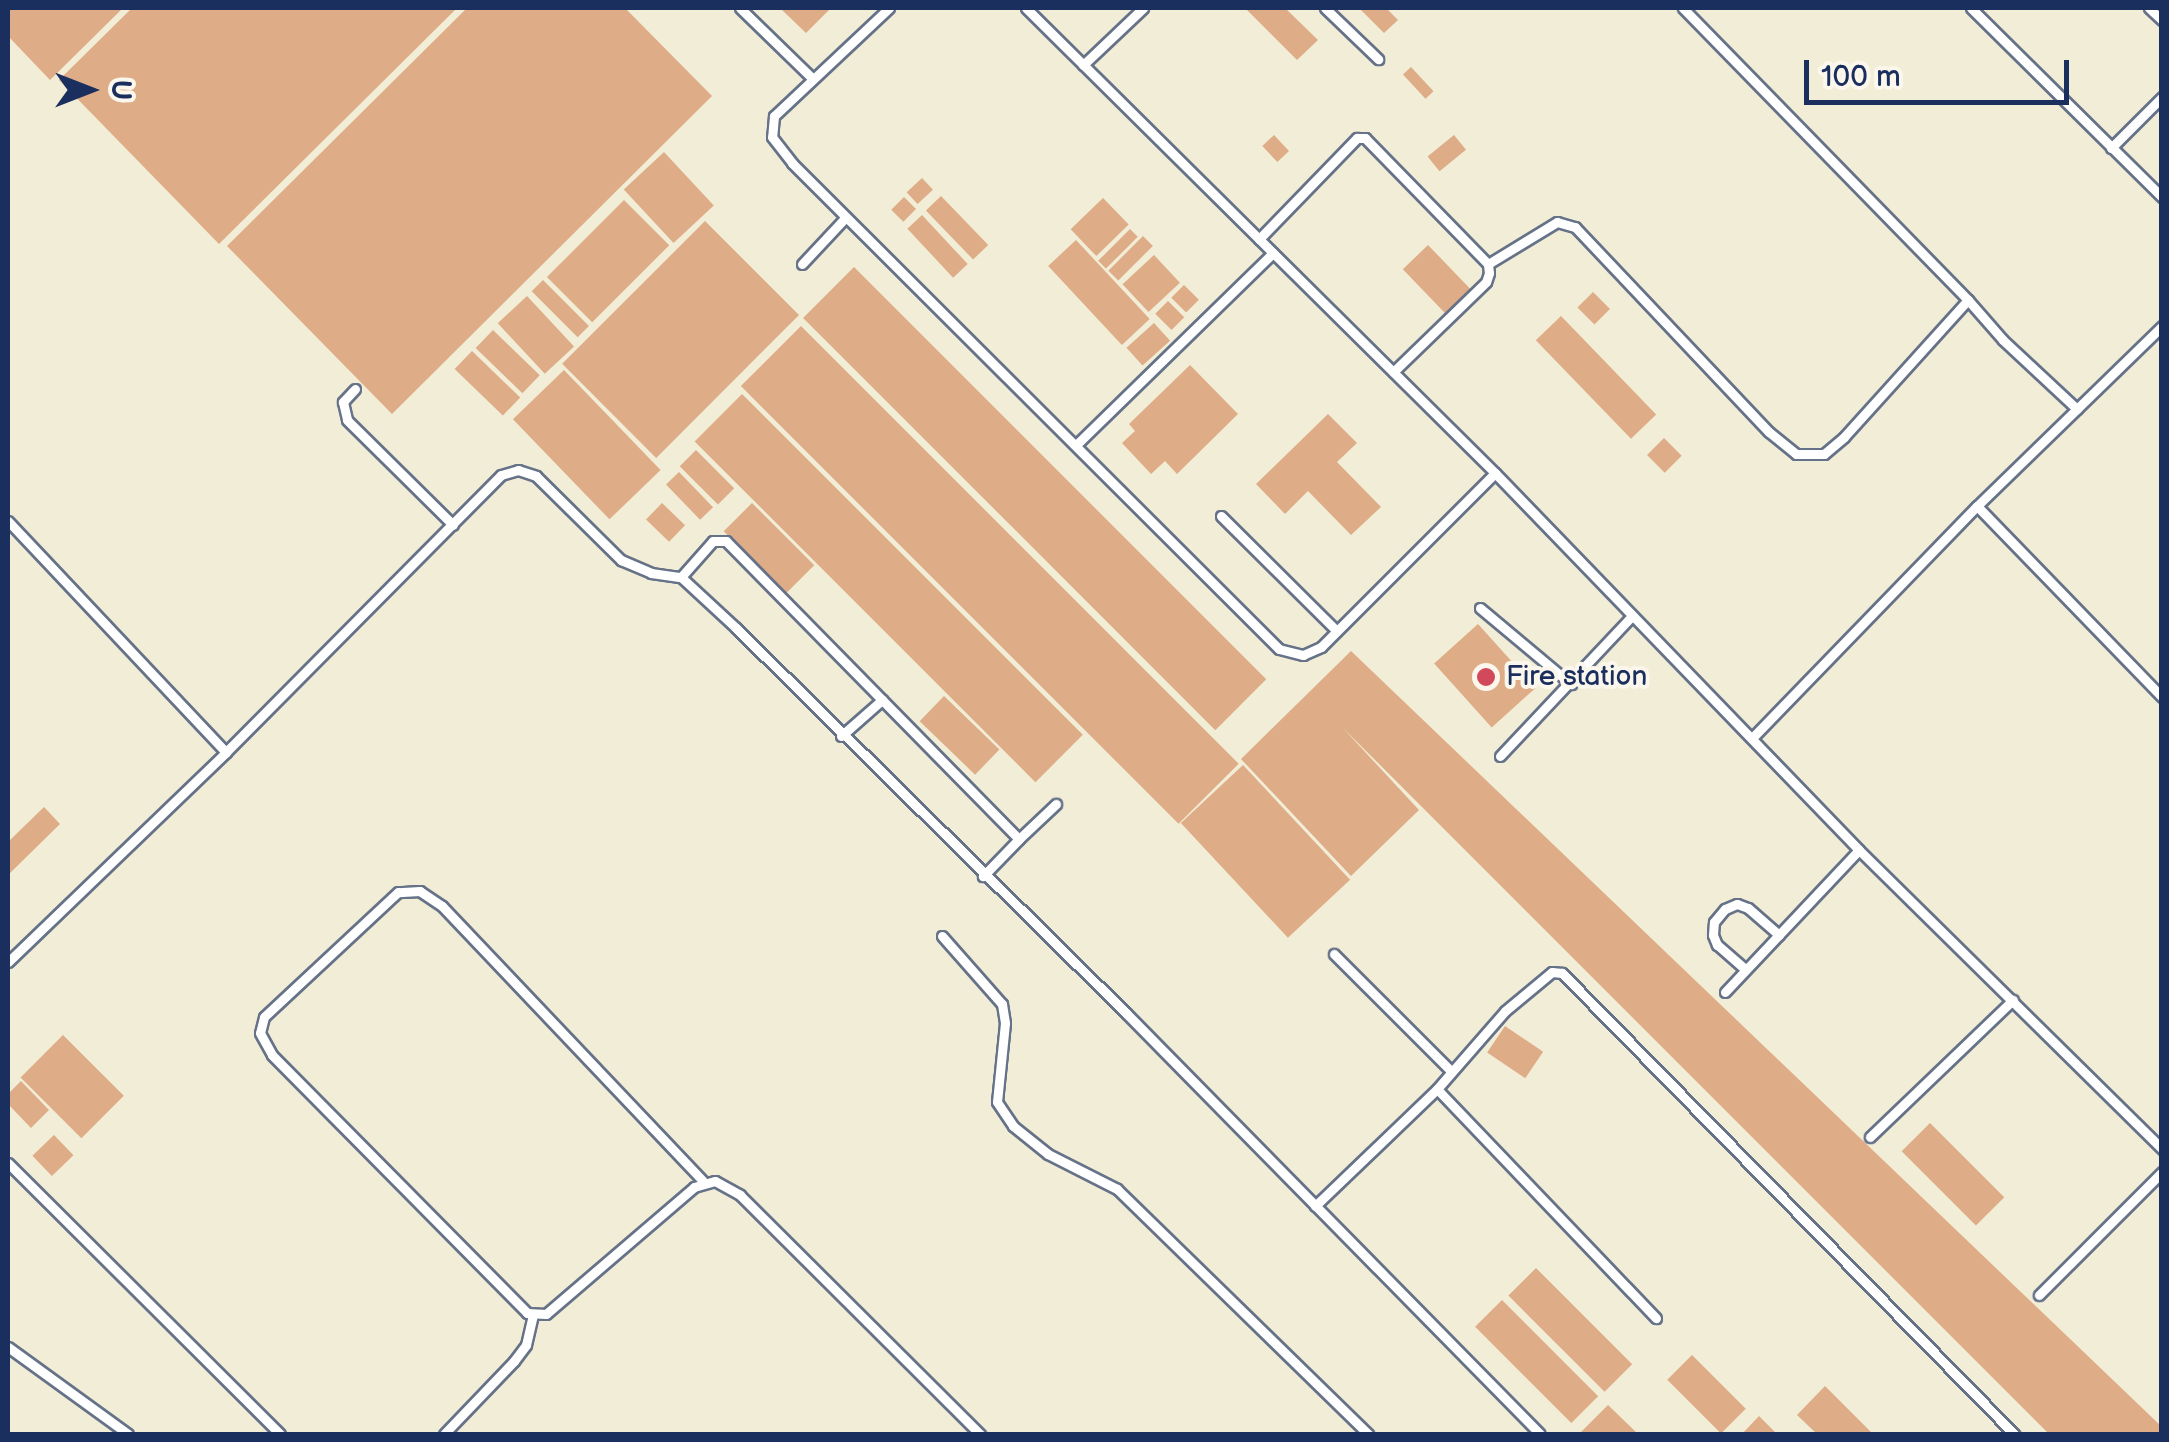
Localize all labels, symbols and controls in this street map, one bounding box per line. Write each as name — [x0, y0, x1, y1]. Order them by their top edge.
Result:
north arrow — [40, 40, 140, 140]
scale bar — [1809, 40, 2074, 102]
text: 100 m — [1821, 59, 1901, 95]
text: U — [104, 80, 137, 100]
place label: Fire station — [1506, 660, 1647, 694]
marker: Fire station — [1475, 666, 1497, 688]

